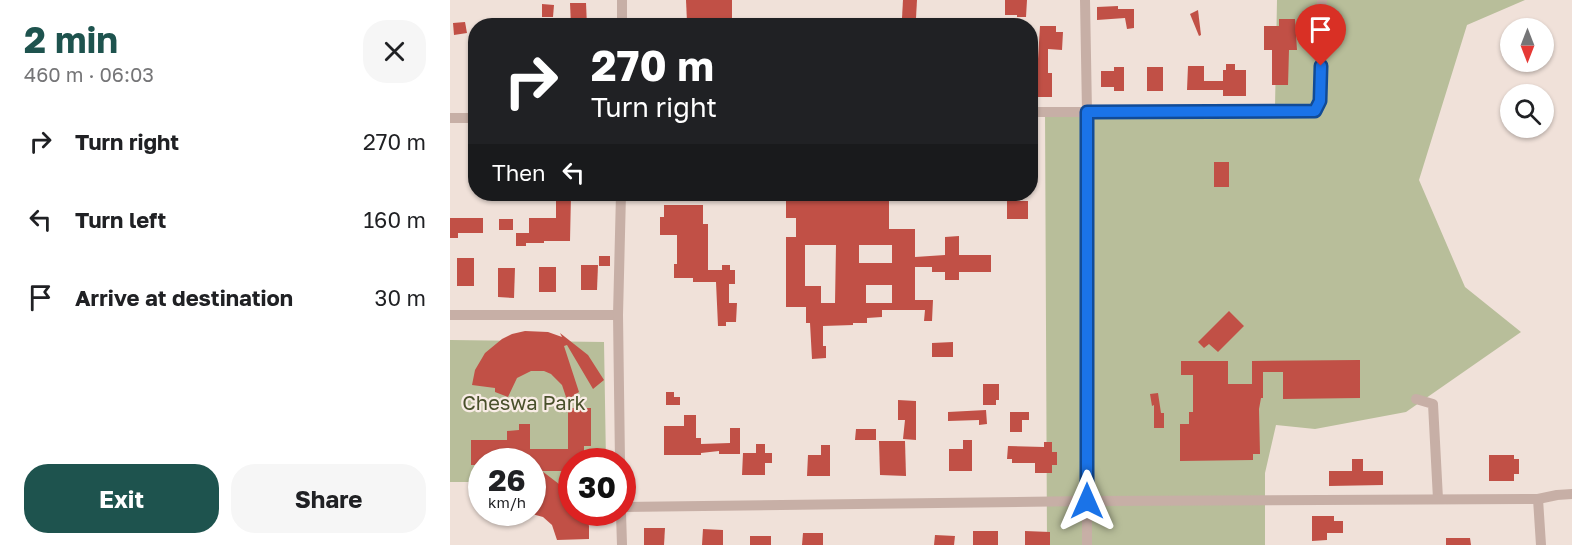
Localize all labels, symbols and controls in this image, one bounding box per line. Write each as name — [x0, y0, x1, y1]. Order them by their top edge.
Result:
pin — [1295, 4, 1346, 66]
icon: arrive — [1304, 13, 1337, 46]
text: 2 min — [24, 18, 118, 61]
north arrow — [1500, 18, 1554, 72]
map controls — [1500, 18, 1554, 138]
button: close — [363, 20, 426, 83]
text: 270 m — [591, 40, 714, 90]
icon: right — [492, 42, 570, 120]
text: 460 m · 06:03 — [24, 62, 154, 86]
button: search — [1500, 84, 1554, 138]
text: Turn right — [591, 91, 717, 123]
icon: right — [24, 125, 57, 158]
text: Turn right — [75, 128, 179, 155]
text: 270 m — [363, 128, 426, 155]
icon: left — [557, 156, 590, 189]
text: Then — [492, 159, 545, 186]
icon: left — [24, 203, 57, 236]
text: Turn left — [75, 206, 166, 233]
text: 160 m — [363, 206, 426, 233]
icon: arrive — [24, 281, 57, 314]
text: Arrive at destination — [75, 284, 293, 311]
text: 30 m — [375, 284, 426, 311]
park label: Cheswa Park — [462, 390, 586, 414]
speed limit sign: 30 — [558, 448, 636, 526]
text: 26 — [488, 462, 526, 498]
button: Exit — [24, 464, 219, 533]
button: Share — [231, 464, 426, 533]
position arrow — [1055, 469, 1119, 533]
text: km/h — [488, 493, 526, 511]

